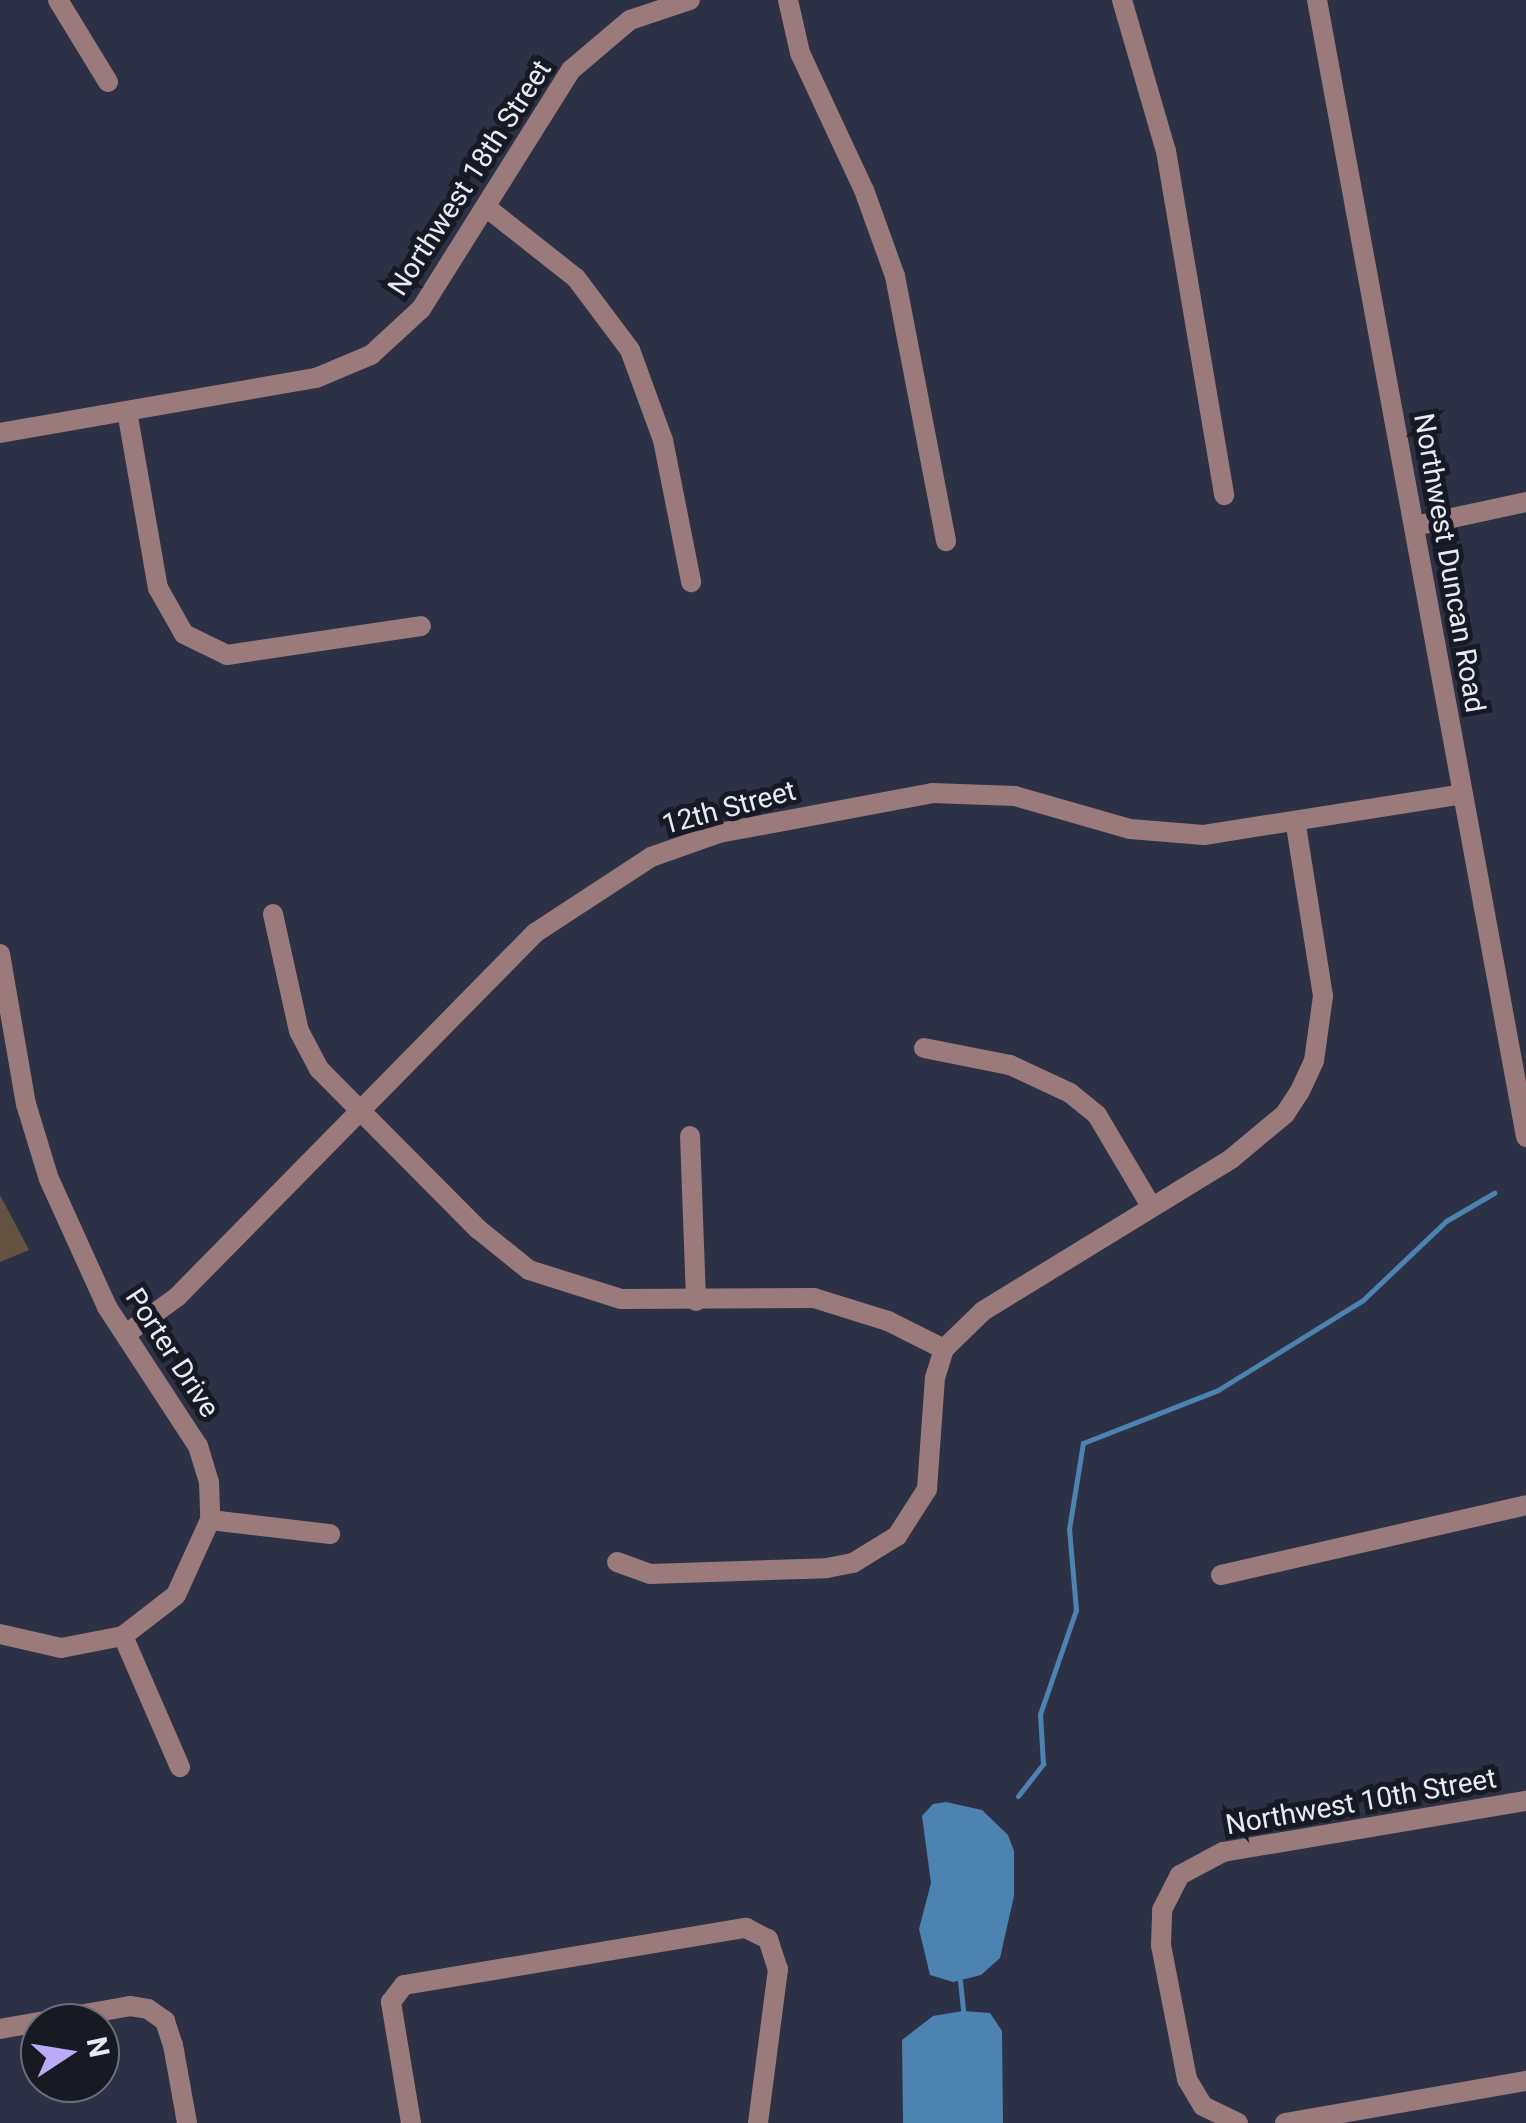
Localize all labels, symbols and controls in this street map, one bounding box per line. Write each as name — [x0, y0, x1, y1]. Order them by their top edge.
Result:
street label: Northwest 18th Street — [381, 54, 559, 302]
street label: Northwest Duncan Road — [1406, 411, 1492, 715]
street label: 12th Street — [659, 774, 799, 842]
street label: Porter Drive — [118, 1282, 226, 1424]
street label: Northwest 10th Street — [1223, 1762, 1499, 1842]
north arrow — [20, 2003, 120, 2103]
text: N — [80, 2034, 116, 2060]

